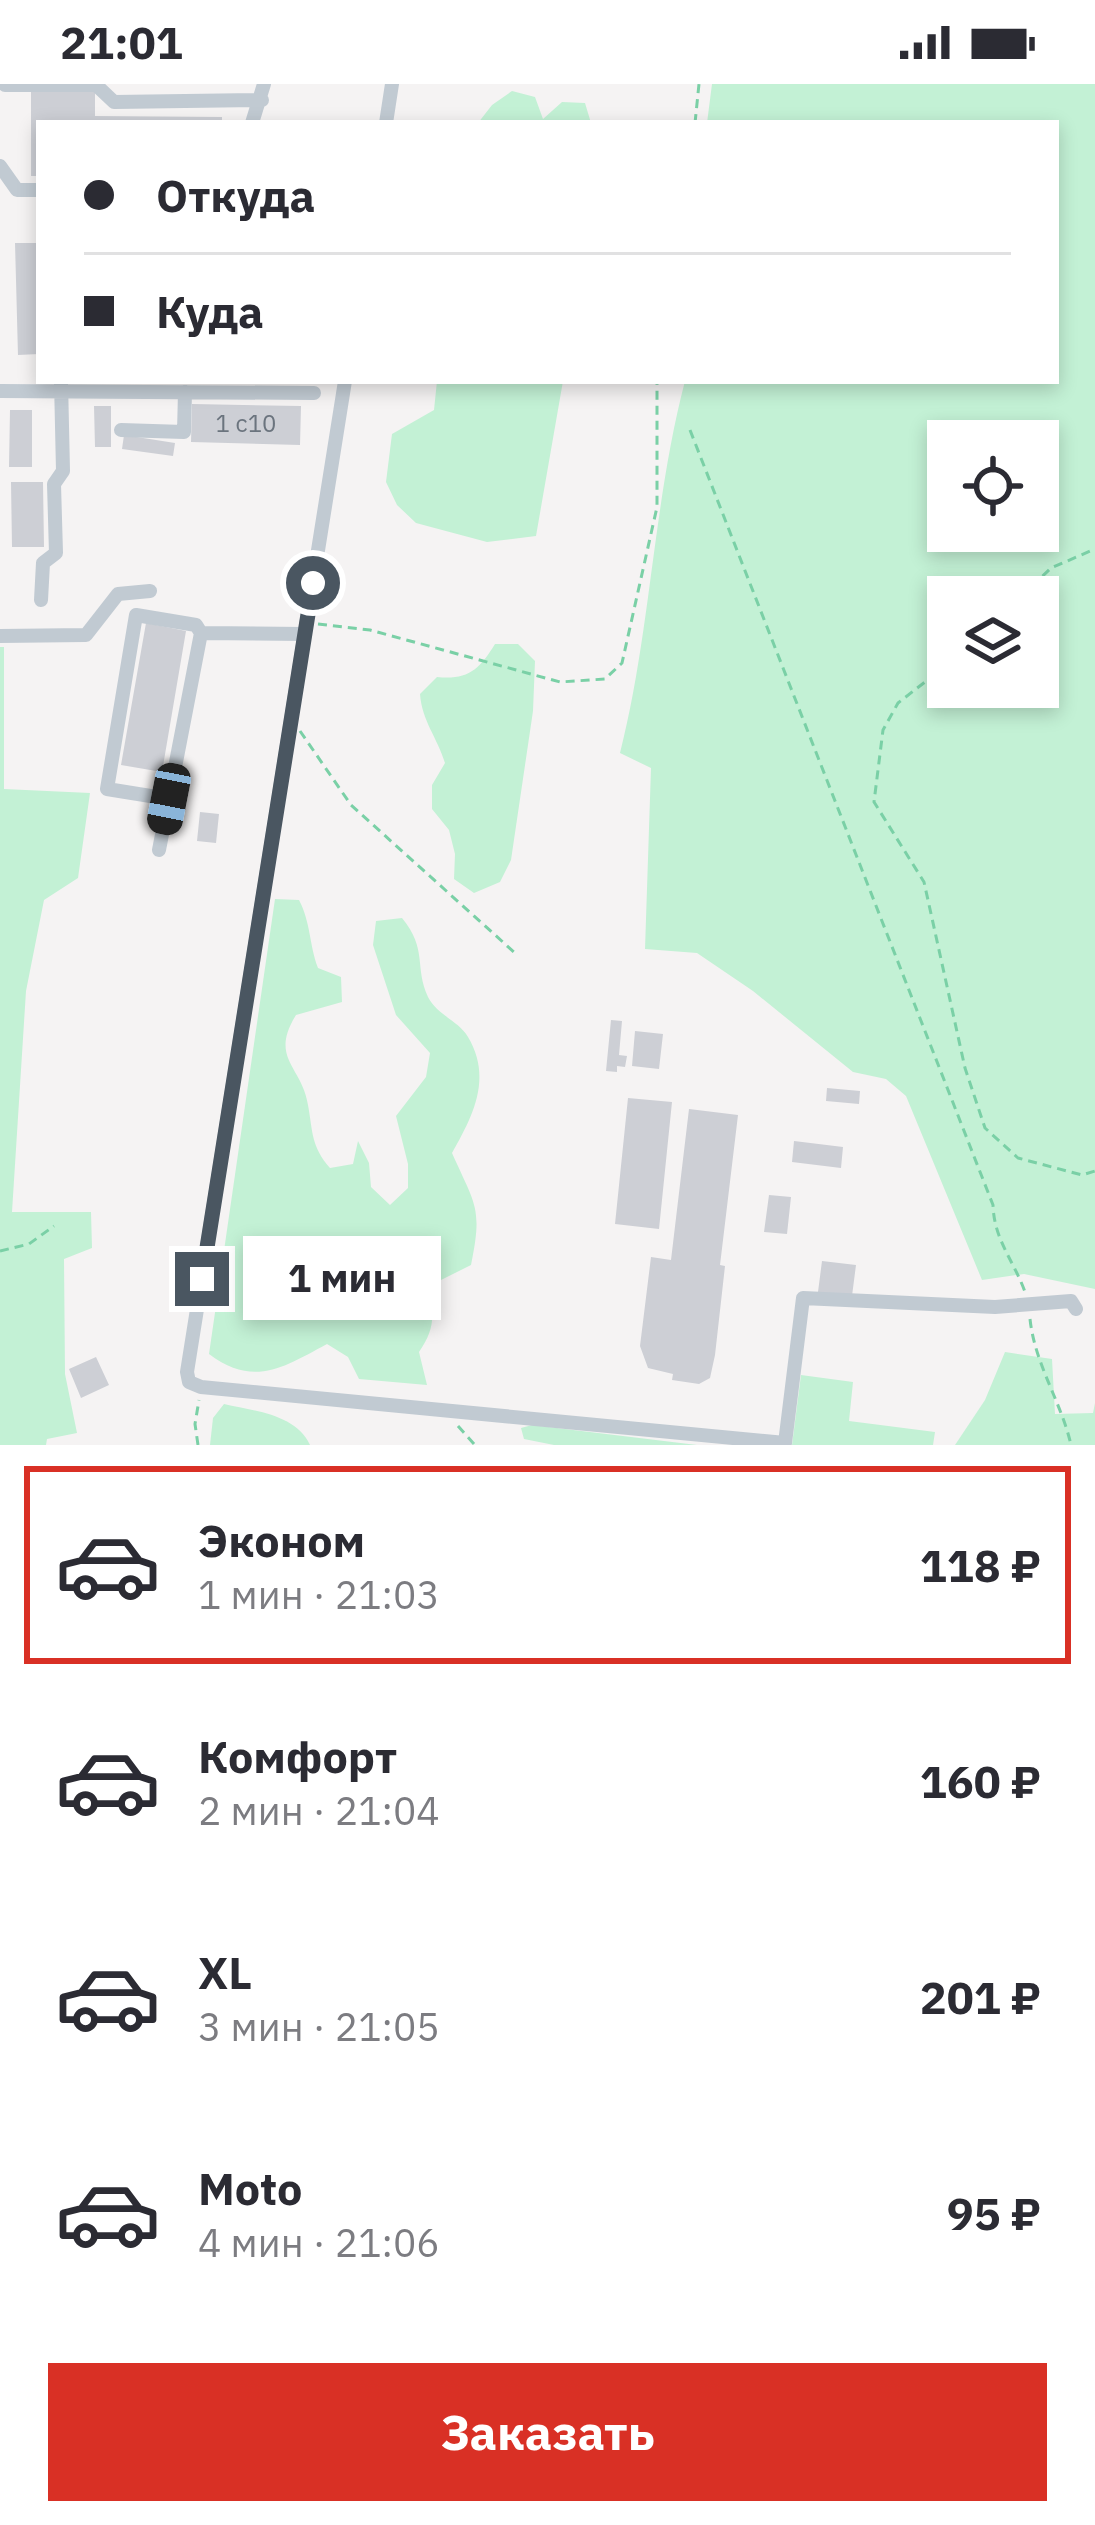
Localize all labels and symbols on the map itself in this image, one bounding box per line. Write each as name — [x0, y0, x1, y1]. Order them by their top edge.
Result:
house number: 1 с10 — [216, 407, 276, 439]
route start — [286, 556, 340, 610]
car — [144, 760, 194, 838]
callout: 1 мин — [244, 1237, 442, 1321]
route end — [175, 1252, 229, 1306]

